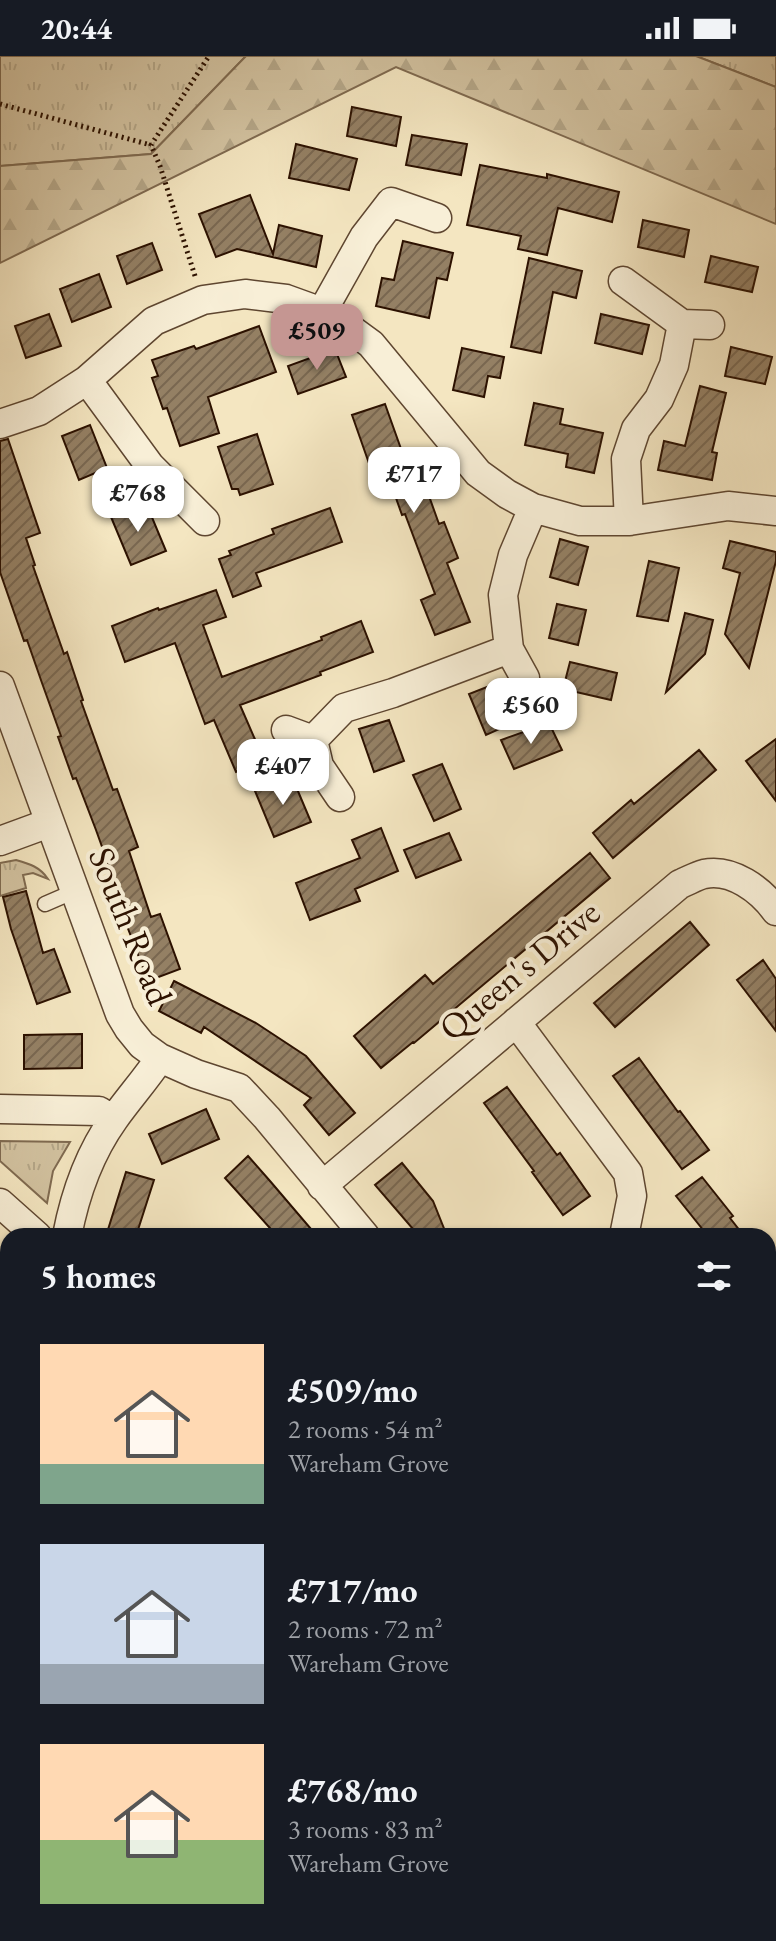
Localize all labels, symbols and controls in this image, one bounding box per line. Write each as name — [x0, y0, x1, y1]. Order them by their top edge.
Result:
text: 20:44 — [40, 9, 112, 48]
pin: £509 — [270, 304, 364, 372]
text: £509 — [289, 313, 345, 347]
pin: £717 — [367, 447, 461, 515]
text: £717 — [386, 456, 442, 490]
pin: £768 — [91, 466, 185, 534]
text: £768 — [110, 475, 166, 509]
pin: £560 — [484, 678, 578, 746]
text: £560 — [503, 687, 559, 721]
pin: £407 — [236, 739, 330, 807]
text: £407 — [255, 748, 311, 782]
street label: South Road — [78, 840, 184, 1012]
street label: Queen's Drive — [429, 889, 609, 1051]
text: 5 homes — [40, 1254, 156, 1298]
icon: filters — [692, 1254, 736, 1298]
text: £509/mo — [288, 1368, 418, 1412]
icon: home — [104, 1376, 200, 1472]
text: 2 rooms · 54 m² — [288, 1412, 443, 1446]
text: Wareham Grove — [288, 1446, 449, 1480]
text: £717/mo — [288, 1568, 418, 1612]
icon: home — [104, 1576, 200, 1672]
text: 2 rooms · 72 m² — [288, 1612, 443, 1646]
text: Wareham Grove — [288, 1646, 449, 1680]
text: £768/mo — [288, 1768, 418, 1812]
icon: home — [104, 1776, 200, 1872]
text: 3 rooms · 83 m² — [288, 1812, 443, 1846]
text: Wareham Grove — [288, 1846, 449, 1880]

